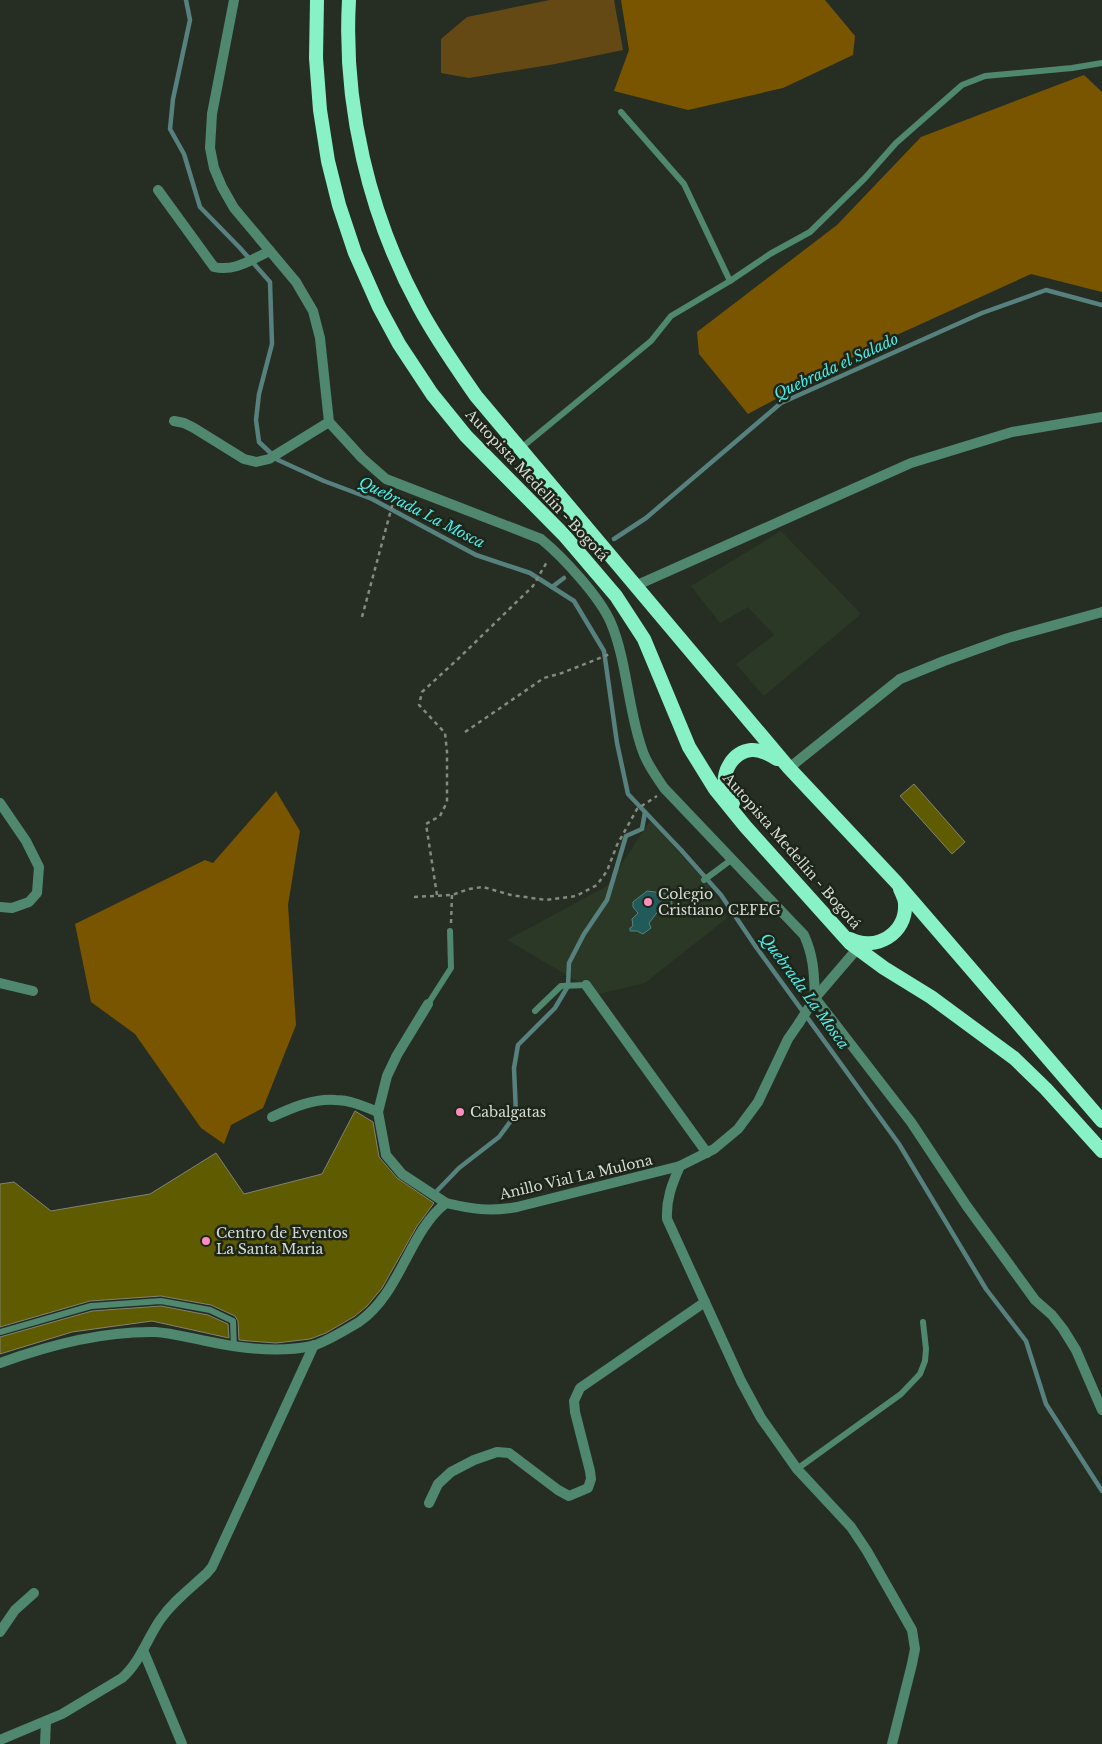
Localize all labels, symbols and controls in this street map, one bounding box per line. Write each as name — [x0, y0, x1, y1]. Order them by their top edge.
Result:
water label: Quebrada el Salado — [771, 329, 901, 403]
street label: Autopista Medellín - Bogotá — [461, 405, 612, 565]
water label: Quebrada La Mosca — [356, 472, 488, 552]
street label: Autopista Medellín - Bogotá — [719, 769, 865, 933]
place label: Colegio Cristiano CEFEG — [658, 885, 781, 919]
marker: Colegio Cristiano CEFEG — [642, 896, 654, 908]
water label: Quebrada La Mosca — [757, 929, 853, 1053]
place label: Cabalgatas — [470, 1103, 546, 1121]
marker: Cabalgatas — [454, 1106, 466, 1118]
street label: Anillo Vial La Mulona — [497, 1151, 654, 1204]
place label: Centro de Eventos La Santa Maria — [216, 1224, 348, 1258]
marker: Centro de Eventos La Santa Maria — [200, 1235, 212, 1247]

